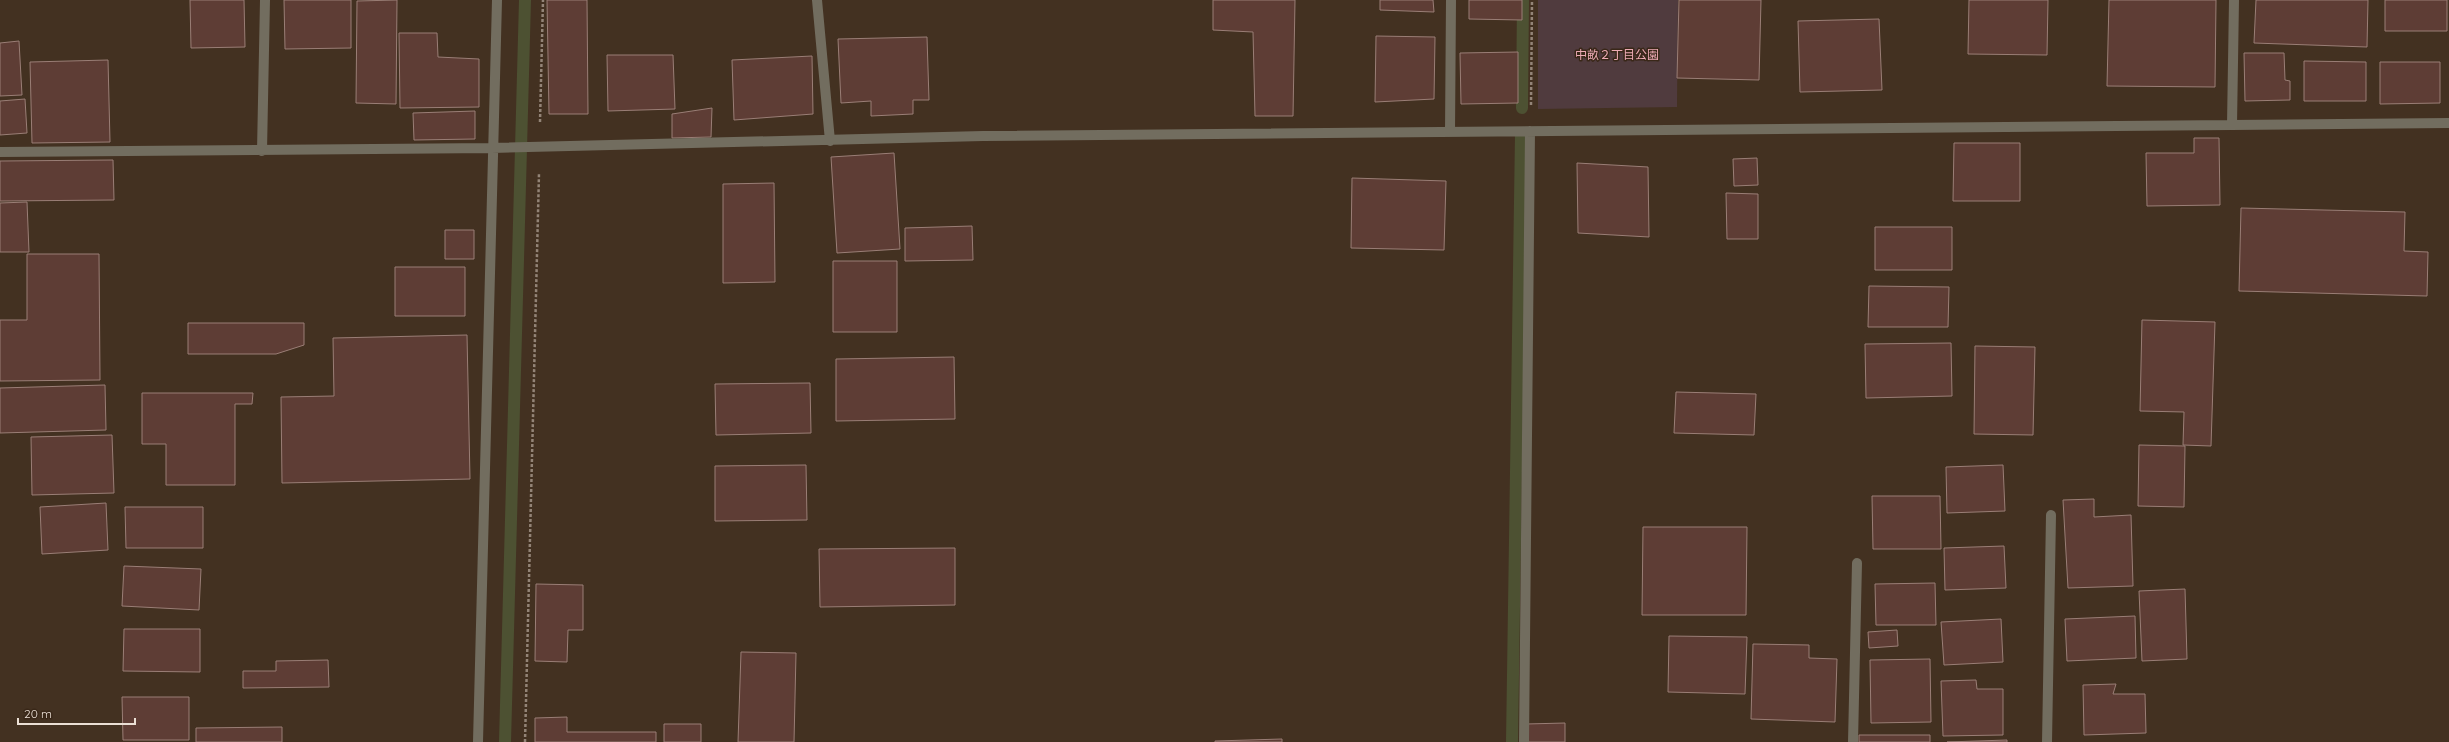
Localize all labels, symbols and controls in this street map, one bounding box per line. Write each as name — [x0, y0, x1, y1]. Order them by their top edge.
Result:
park label: 中畝２丁目公園 — [1575, 47, 1659, 62]
scale bar — [18, 700, 135, 726]
text: 20 m — [24, 706, 52, 721]

